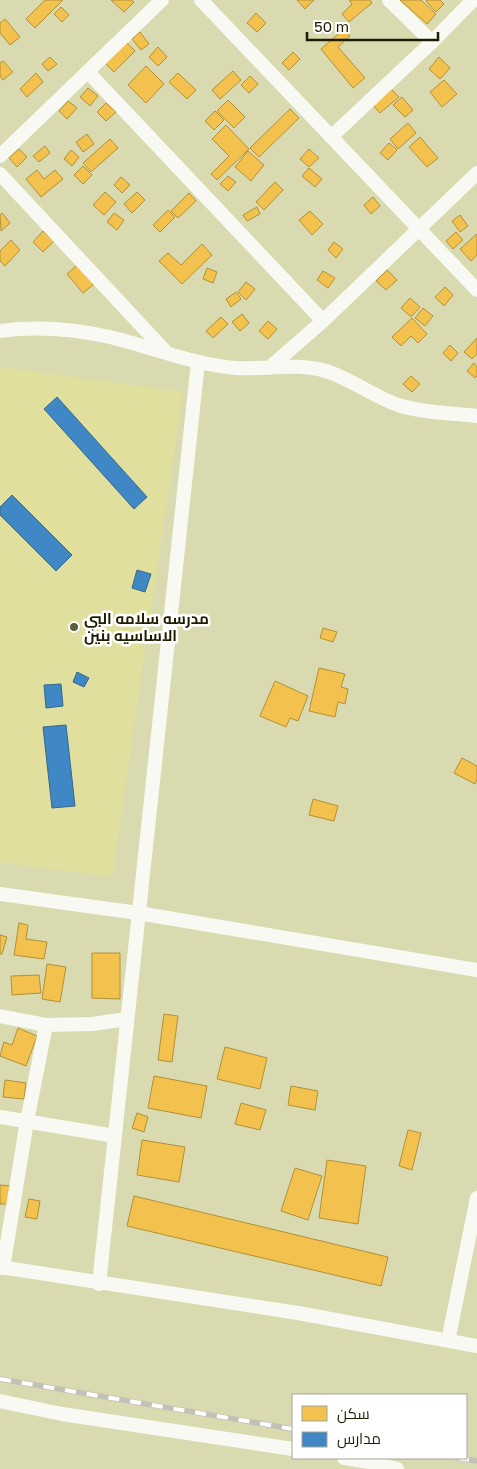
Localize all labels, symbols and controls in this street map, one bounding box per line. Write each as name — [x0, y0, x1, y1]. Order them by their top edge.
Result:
scale bar — [307, 10, 438, 42]
text: 50 m — [314, 17, 349, 35]
place label: مدرسه سلامه البي الاساسيه بنين — [84, 609, 209, 645]
marker: مدرسه سلامه البي الاساسيه بنين — [68, 621, 80, 633]
legend — [292, 1394, 467, 1459]
text: سكن — [337, 1404, 370, 1424]
text: مدارس — [337, 1429, 381, 1449]

